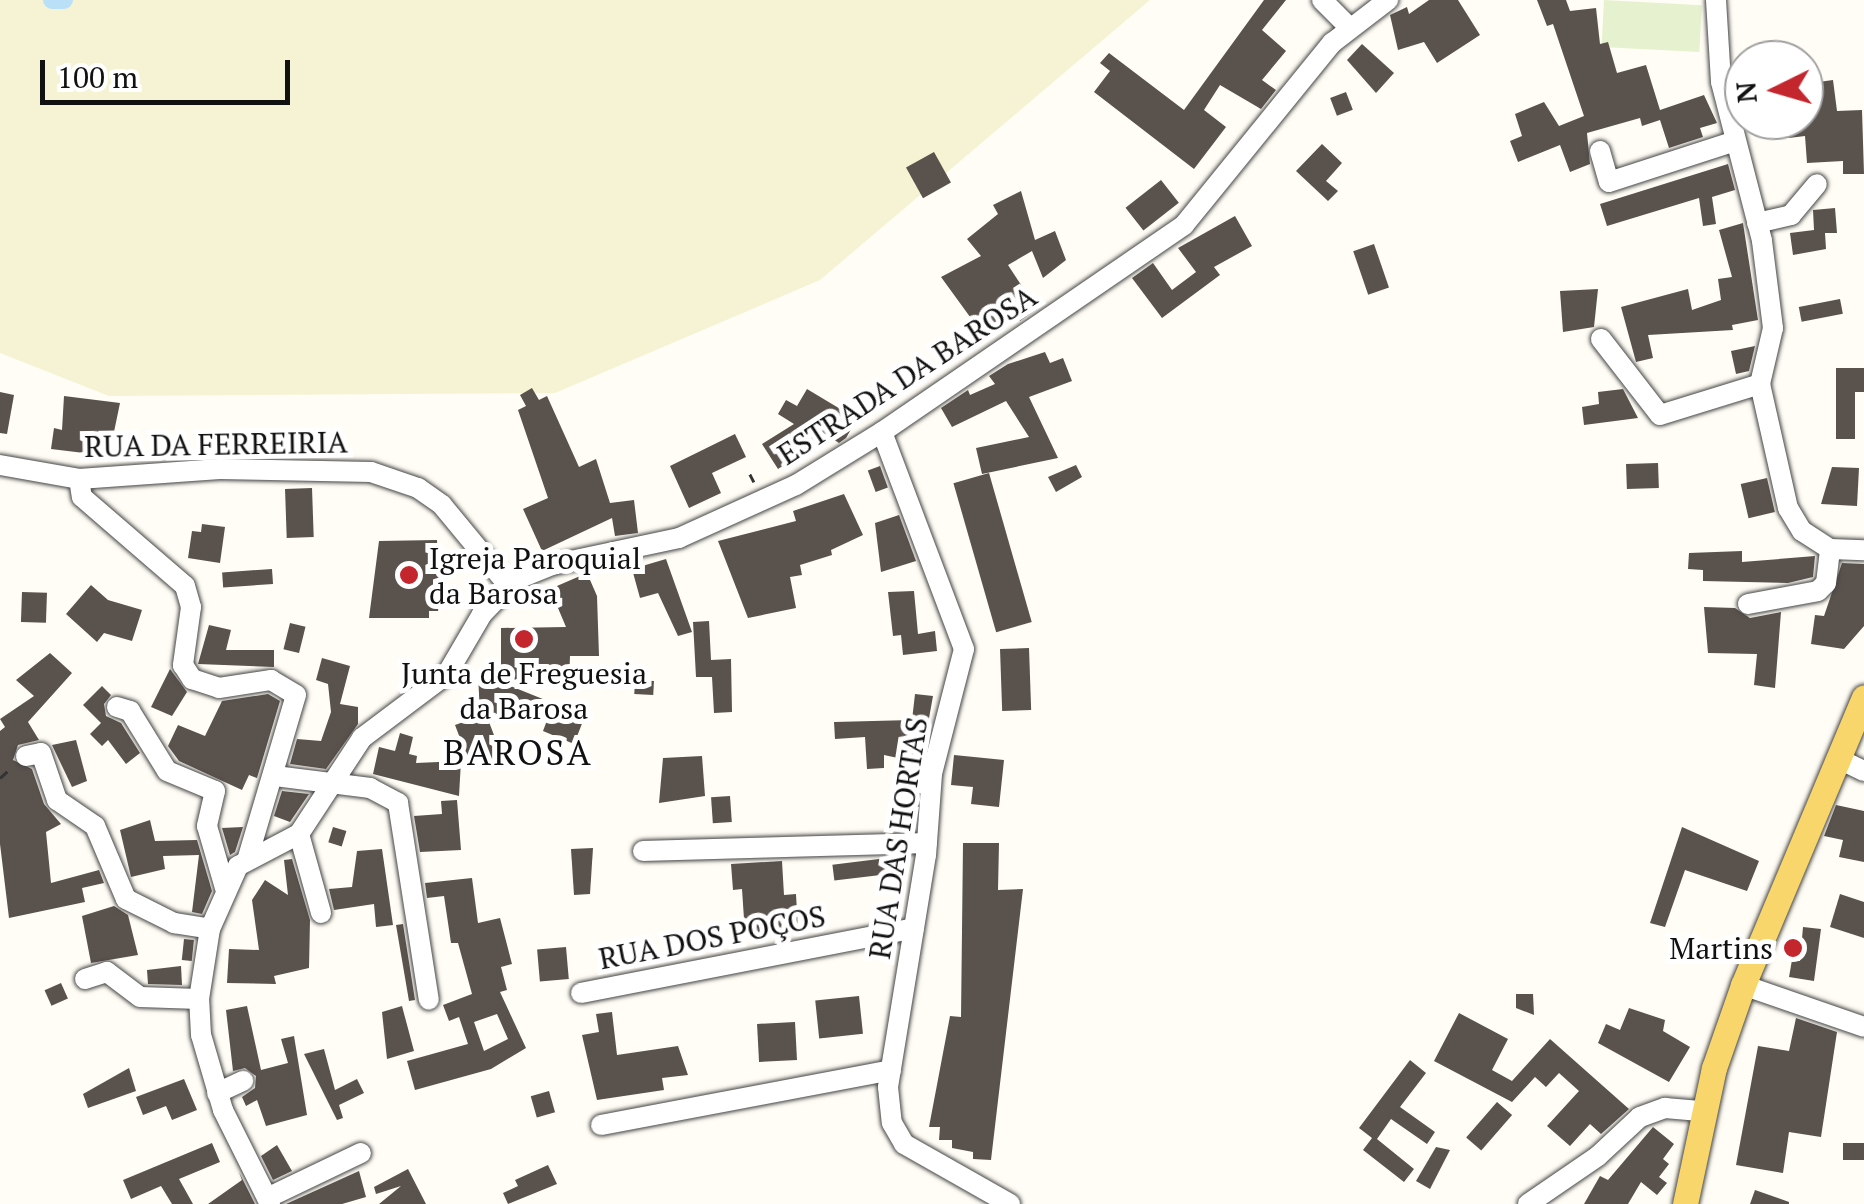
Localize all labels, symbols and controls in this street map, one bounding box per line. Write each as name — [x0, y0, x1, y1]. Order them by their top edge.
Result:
scale bar — [45, 40, 295, 102]
north arrow — [1724, 40, 1824, 140]
text: 100 m — [57, 57, 138, 97]
text: N — [1726, 80, 1765, 105]
street label: ESTRADA DA BAROSA — [770, 278, 1044, 472]
street label: RUA DA FERREIRIA — [83, 424, 349, 464]
place label: Igreja Paroquial da Barosa — [429, 540, 641, 610]
marker: Igreja Paroquial da Barosa — [398, 564, 420, 586]
marker: Junta de Freguesia da Barosa — [513, 628, 535, 650]
place label: Junta de Freguesia da Barosa — [401, 655, 647, 726]
street label: RUA DAS HORTAS — [861, 714, 935, 962]
district label: BAROSA — [443, 731, 593, 773]
street label: RUA DOS POÇOS — [595, 897, 829, 977]
place label: Martins — [1669, 930, 1773, 966]
marker: Martins — [1782, 937, 1804, 959]

